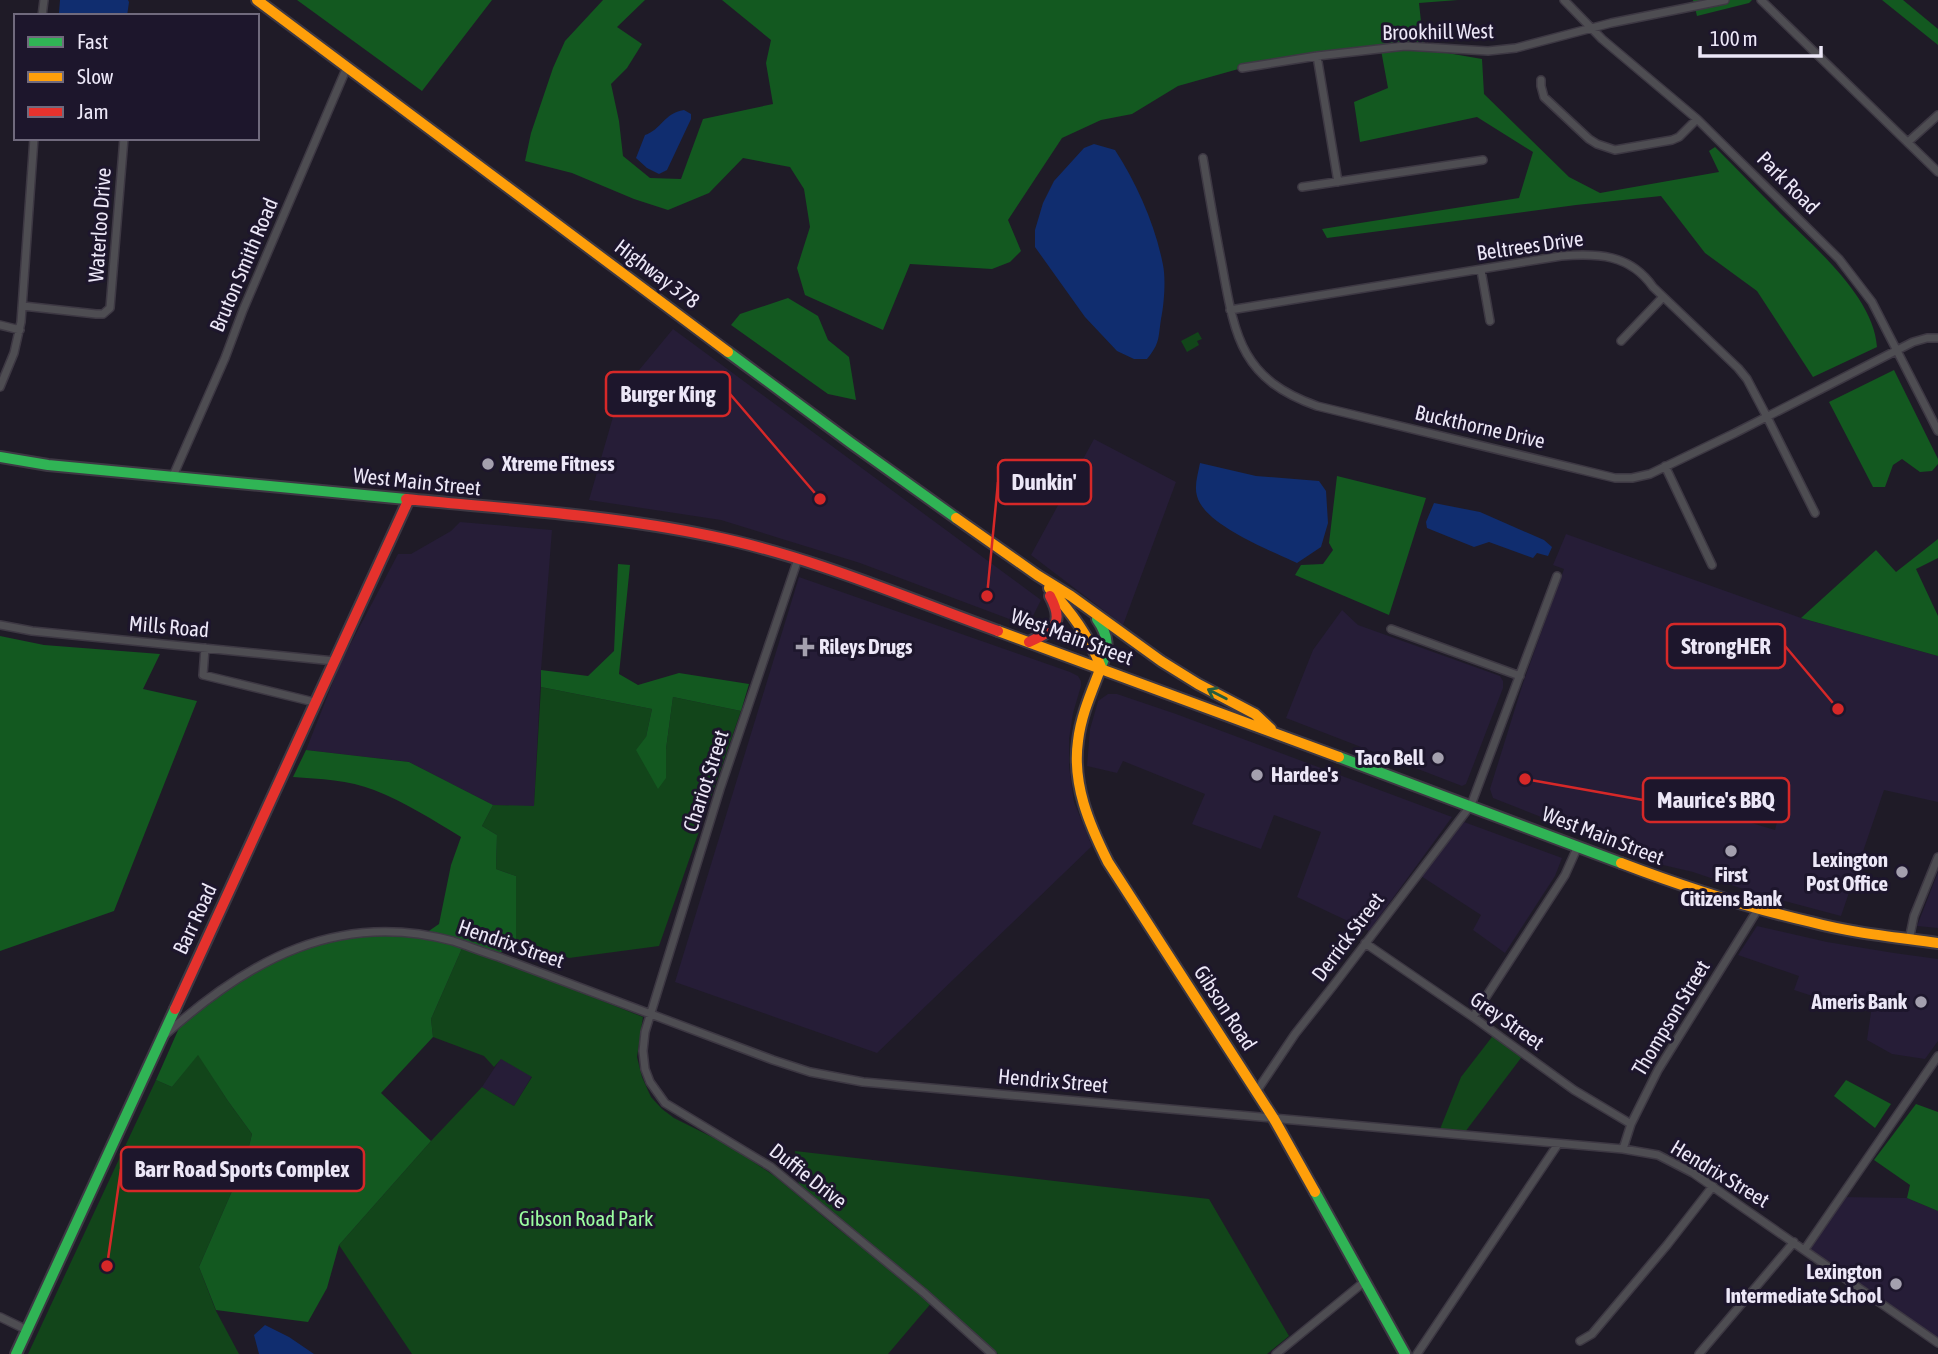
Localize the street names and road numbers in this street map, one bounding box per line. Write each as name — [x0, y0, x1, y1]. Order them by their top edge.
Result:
street label: Brookhill West — [1382, 18, 1494, 44]
street label: Park Road — [1753, 146, 1825, 218]
street label: Waterloo Drive — [83, 167, 115, 283]
street label: Bruton Smith Road — [204, 194, 282, 335]
street label: Beltrees Drive — [1475, 226, 1585, 264]
street label: Highway 378 — [611, 234, 705, 313]
street label: Buckthorne Drive — [1413, 399, 1548, 453]
street label: West Main Street — [352, 462, 482, 500]
street label: West Main Street — [1008, 603, 1137, 669]
street label: Mills Road — [128, 611, 210, 641]
street label: Chariot Street — [677, 727, 733, 834]
street label: West Main Street — [1539, 801, 1668, 869]
street label: Barr Road — [167, 879, 221, 958]
street label: Derrick Street — [1306, 887, 1388, 985]
street label: Hendrix Street — [455, 914, 567, 972]
street label: Thompson Street — [1626, 955, 1714, 1080]
street label: Gibson Road — [1190, 961, 1262, 1054]
street label: Grey Street — [1466, 986, 1549, 1054]
street label: Hendrix Street — [997, 1063, 1109, 1097]
street label: Hendrix Street — [1667, 1134, 1774, 1212]
street label: Duffie Drive — [765, 1138, 852, 1213]

